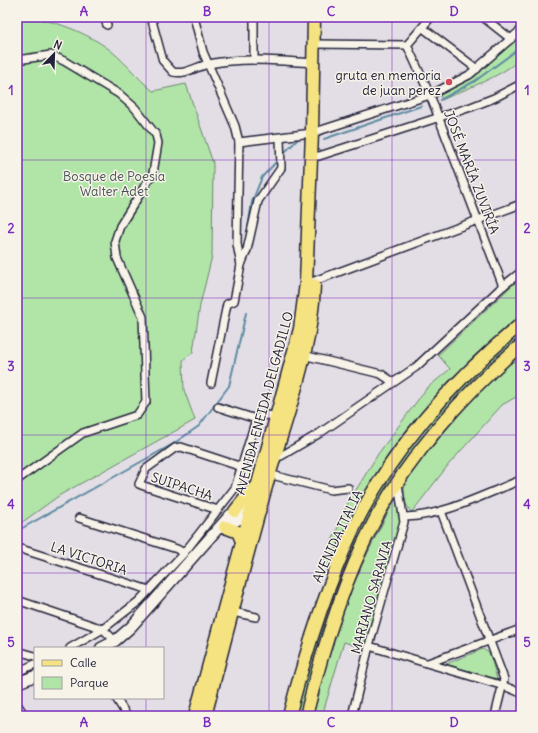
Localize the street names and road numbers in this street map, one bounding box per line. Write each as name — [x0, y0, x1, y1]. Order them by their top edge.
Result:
street label: JOSÉ MARÍA ZUVIRÍA — [440, 107, 504, 237]
street label: AVENIDA ENEIDA DELGADILLO — [232, 310, 297, 497]
street label: SUIPACHA — [149, 469, 215, 504]
street label: AVENIDA ITALIA — [309, 487, 366, 585]
street label: LA VICTORIA — [48, 538, 129, 579]
street label: MARIANO SARAVIA — [347, 538, 396, 656]

